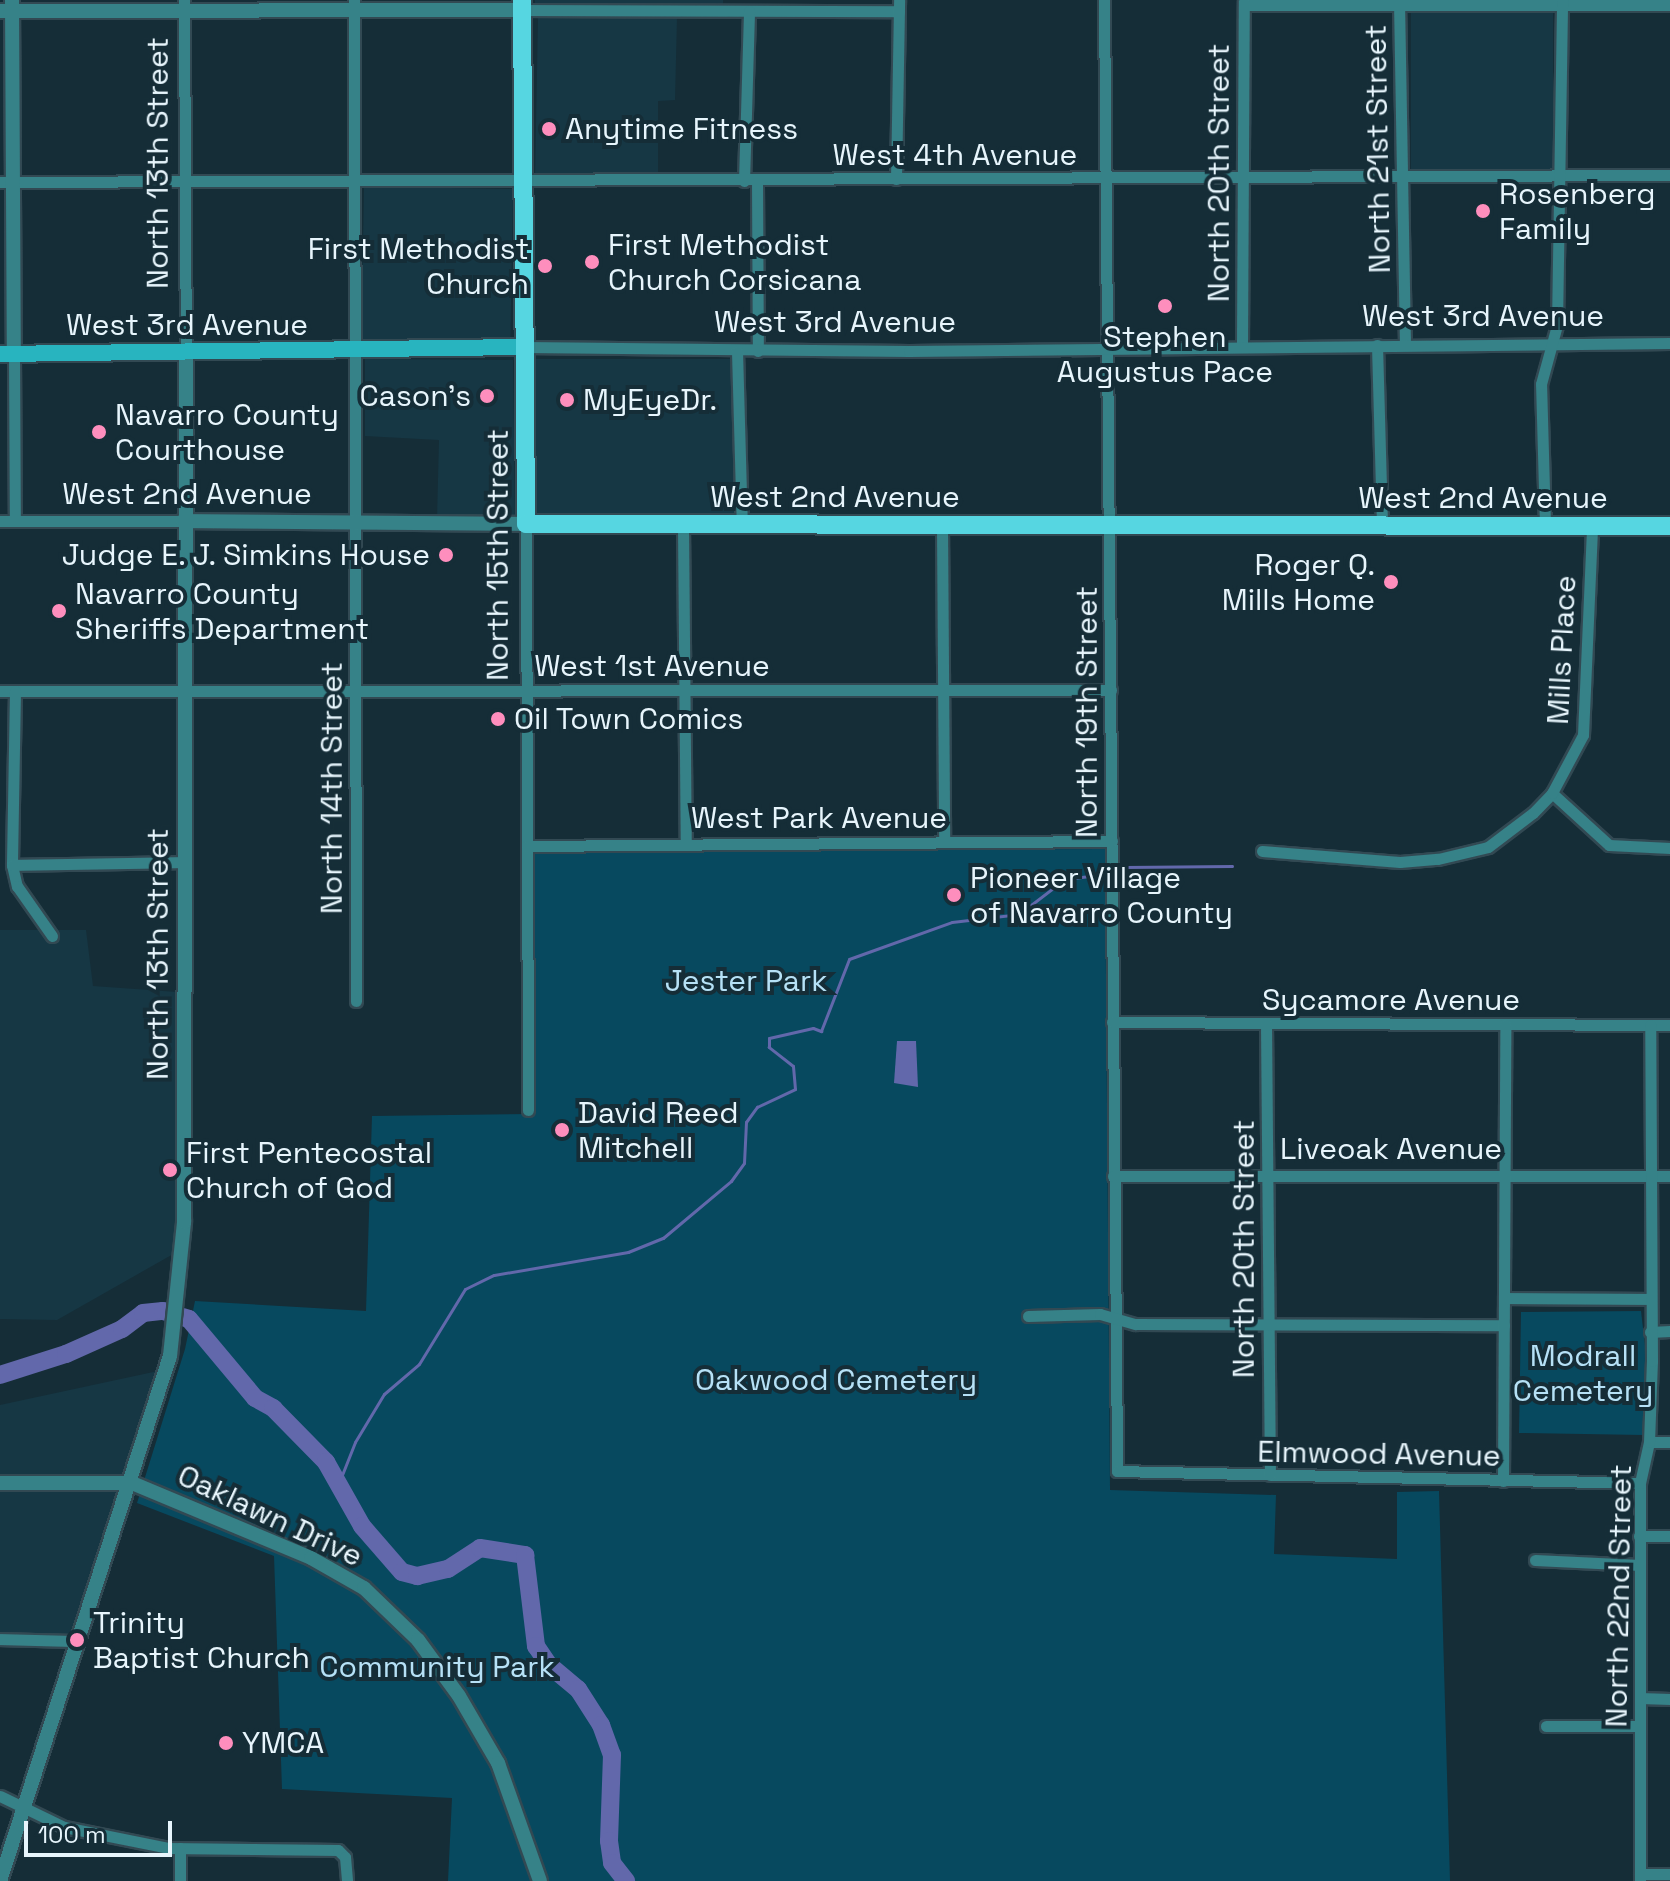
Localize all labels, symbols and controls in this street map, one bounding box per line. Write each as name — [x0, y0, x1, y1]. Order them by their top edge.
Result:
street label: North 21st Street — [1358, 24, 1398, 274]
street label: North 13th Street — [140, 37, 176, 289]
street label: North 20th Street — [1201, 44, 1237, 302]
place label: Anytime Fitness — [565, 111, 798, 147]
marker: Anytime Fitness — [540, 120, 558, 138]
street label: West 4th Avenue — [832, 137, 1078, 173]
place label: Rosenberg Family — [1499, 176, 1656, 246]
marker: Rosenberg Family — [1474, 202, 1492, 220]
place label: First Methodist Church Corsicana — [608, 227, 861, 298]
place label: First Methodist Church — [308, 231, 529, 302]
marker: First Methodist Church Corsicana — [583, 253, 601, 271]
marker: First Methodist Church — [536, 257, 554, 275]
marker: Stephen Augustus Pace — [1156, 297, 1174, 315]
street label: West 3rd Avenue — [1362, 298, 1604, 334]
street label: West 3rd Avenue — [714, 304, 956, 340]
street label: West 3rd Avenue — [66, 307, 308, 343]
place label: Stephen Augustus Pace — [1057, 319, 1273, 390]
place label: Cason's — [360, 378, 471, 414]
place label: MyEyeDr. — [583, 382, 717, 418]
marker: Cason's — [478, 387, 496, 405]
marker: MyEyeDr. — [558, 391, 576, 409]
place label: Navarro County Courthouse — [115, 397, 339, 468]
marker: Navarro County Courthouse — [90, 423, 108, 441]
street label: North 15th Street — [480, 429, 516, 681]
street label: West 2nd Avenue — [62, 476, 312, 512]
street label: West 2nd Avenue — [710, 479, 960, 515]
street label: West 2nd Avenue — [1358, 480, 1608, 516]
place label: Judge E. J. Simkins House — [60, 537, 430, 573]
marker: Judge E. J. Simkins House — [437, 546, 455, 564]
place label: Roger Q. Mills Home — [1222, 547, 1375, 618]
marker: Roger Q. Mills Home — [1382, 573, 1400, 591]
street label: Mills Place — [1540, 574, 1584, 726]
place label: Navarro County Sheriffs Department — [75, 576, 369, 646]
street label: North 19th Street — [1069, 586, 1105, 838]
marker: Navarro County Sheriffs Department — [50, 602, 68, 620]
street label: West 1st Avenue — [534, 648, 770, 684]
street label: North 14th Street — [314, 662, 350, 914]
place label: Oil Town Comics — [514, 701, 744, 737]
marker: Oil Town Comics — [489, 710, 507, 728]
street label: West Park Avenue — [691, 800, 947, 836]
street label: North 13th Street — [140, 828, 176, 1080]
place label: Pioneer Village of Navarro County — [970, 860, 1233, 930]
marker: Pioneer Village of Navarro County — [945, 886, 963, 904]
park label: Jester Park — [665, 963, 827, 999]
street label: Sycamore Avenue — [1262, 982, 1520, 1018]
place label: David Reed Mitchell — [578, 1095, 739, 1166]
street label: North 20th Street — [1226, 1120, 1262, 1378]
marker: David Reed Mitchell — [553, 1121, 571, 1139]
street label: Liveoak Avenue — [1280, 1131, 1502, 1167]
place label: First Pentecostal Church of God — [186, 1135, 432, 1206]
marker: First Pentecostal Church of God — [161, 1161, 179, 1179]
park label: Modrall Cemetery — [1513, 1338, 1653, 1408]
park label: Oakwood Cemetery — [695, 1362, 977, 1398]
street label: Elmwood Avenue — [1257, 1434, 1501, 1474]
street label: Oaklawn Drive — [172, 1457, 368, 1575]
street label: North 22nd Street — [1599, 1464, 1639, 1728]
place label: Trinity Baptist Church — [93, 1605, 310, 1676]
marker: Trinity Baptist Church — [68, 1631, 86, 1649]
park label: Community Park — [319, 1649, 555, 1685]
place label: YMCA — [242, 1725, 324, 1761]
marker: YMCA — [217, 1734, 235, 1752]
scale bar — [28, 1805, 176, 1855]
text: 100 m — [38, 1819, 106, 1850]

